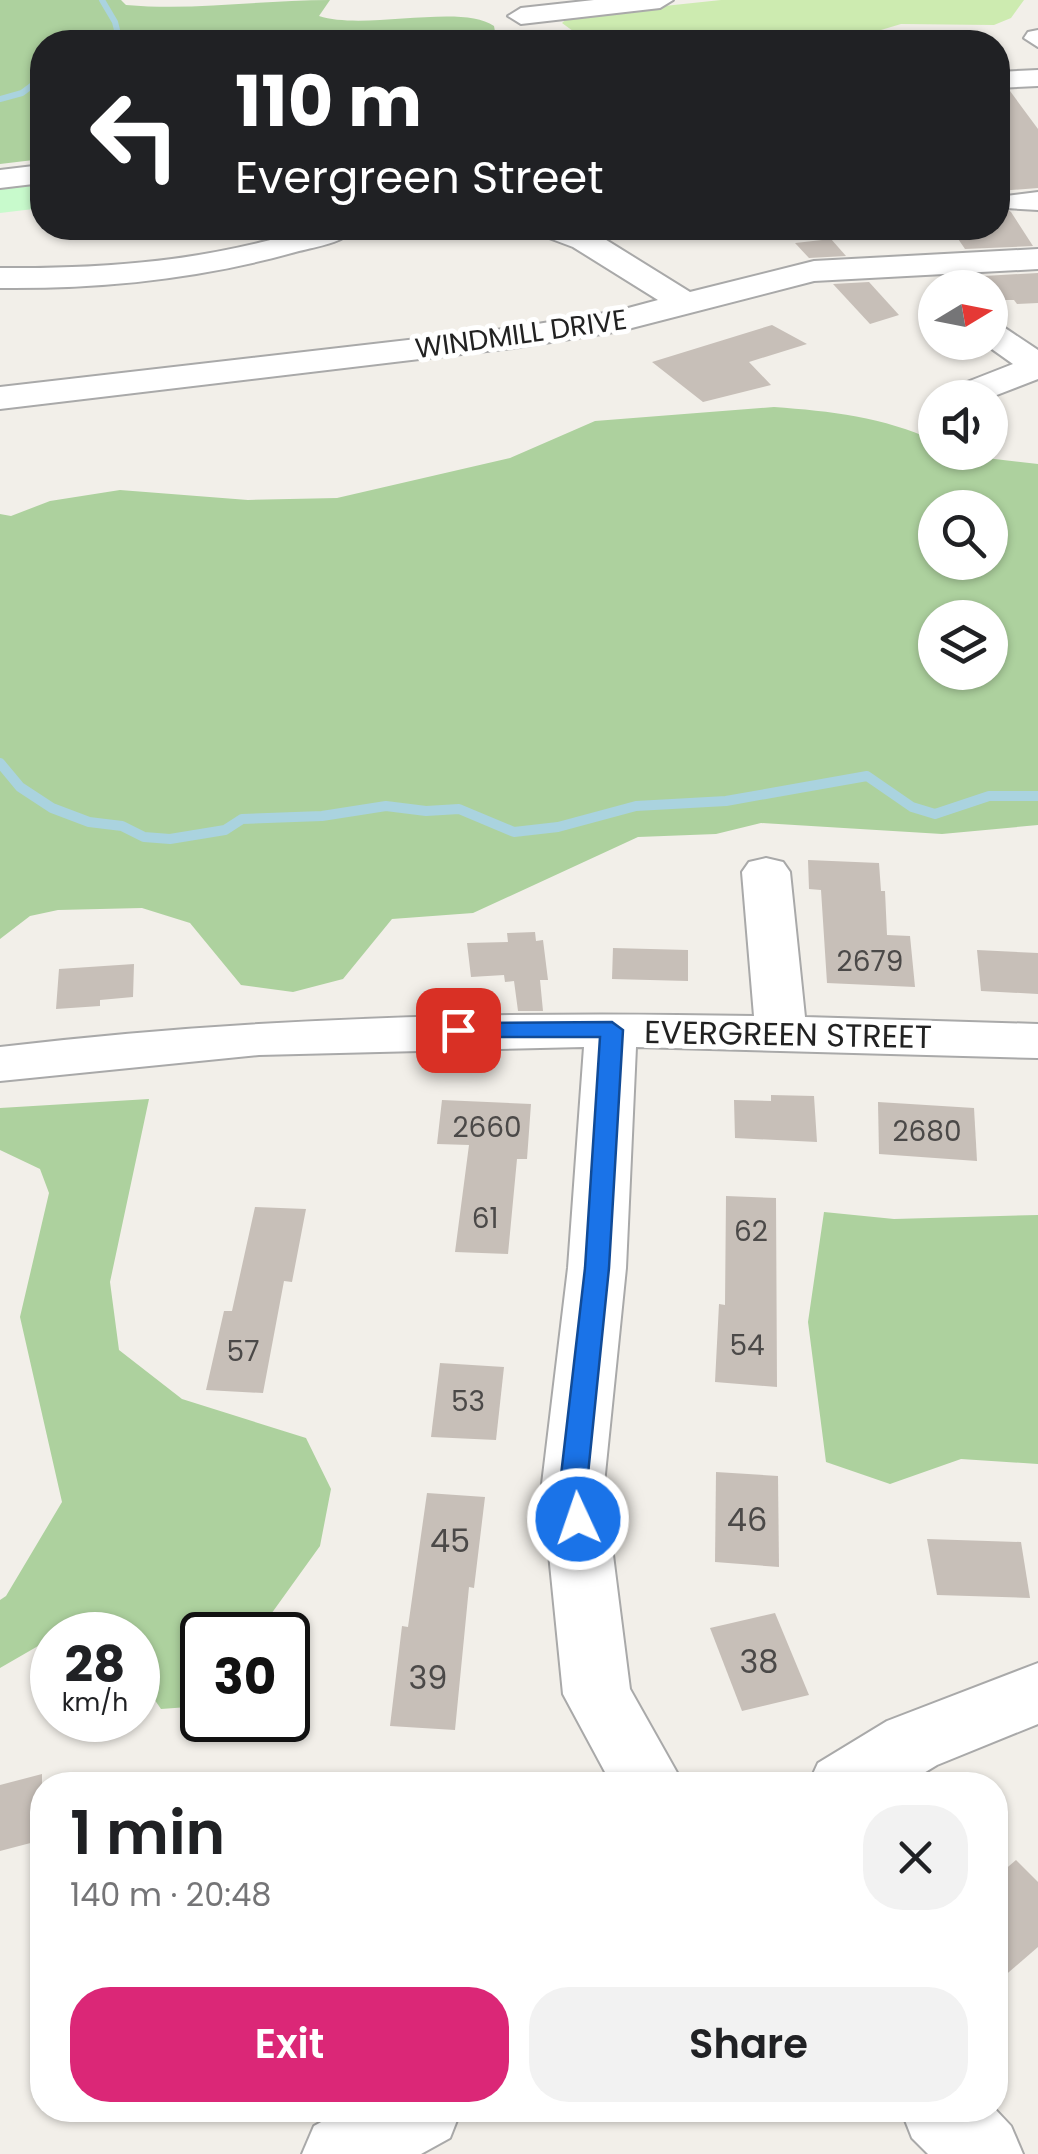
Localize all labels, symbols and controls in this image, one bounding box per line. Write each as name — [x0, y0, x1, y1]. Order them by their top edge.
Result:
text: 110 m — [235, 52, 422, 151]
icon: left — [70, 70, 200, 200]
text: Evergreen Street — [235, 146, 604, 209]
north arrow — [918, 270, 1008, 360]
map controls — [918, 270, 1008, 690]
street label: WINDMILL DRIVE — [413, 300, 629, 368]
button: sound — [918, 380, 1008, 470]
button: search — [918, 490, 1008, 580]
button: layers — [918, 600, 1008, 690]
house number: 2679 — [837, 942, 903, 981]
pin — [416, 988, 501, 1073]
icon: arrive — [431, 1003, 486, 1058]
street label: EVERGREEN STREET — [644, 1009, 932, 1059]
house number: 2660 — [452, 1108, 522, 1147]
house number: 2680 — [892, 1112, 962, 1151]
house number: 61 — [472, 1199, 498, 1238]
house number: 62 — [734, 1212, 768, 1251]
house number: 54 — [729, 1326, 765, 1365]
house number: 57 — [227, 1332, 259, 1371]
house number: 53 — [451, 1382, 485, 1421]
position arrow — [526, 1467, 630, 1571]
house number: 46 — [727, 1497, 767, 1542]
house number: 45 — [430, 1518, 470, 1563]
speed limit sign: 30 — [180, 1612, 310, 1742]
text: 28 — [65, 1629, 125, 1700]
house number: 38 — [739, 1639, 779, 1684]
house number: 39 — [408, 1655, 448, 1700]
text: km/h — [62, 1685, 128, 1720]
text: 1 min — [70, 1791, 225, 1875]
button: close — [863, 1805, 968, 1910]
text: 140 m · 20:48 — [70, 1872, 271, 1917]
button: Exit — [70, 1987, 509, 2102]
button: Share — [529, 1987, 968, 2102]

